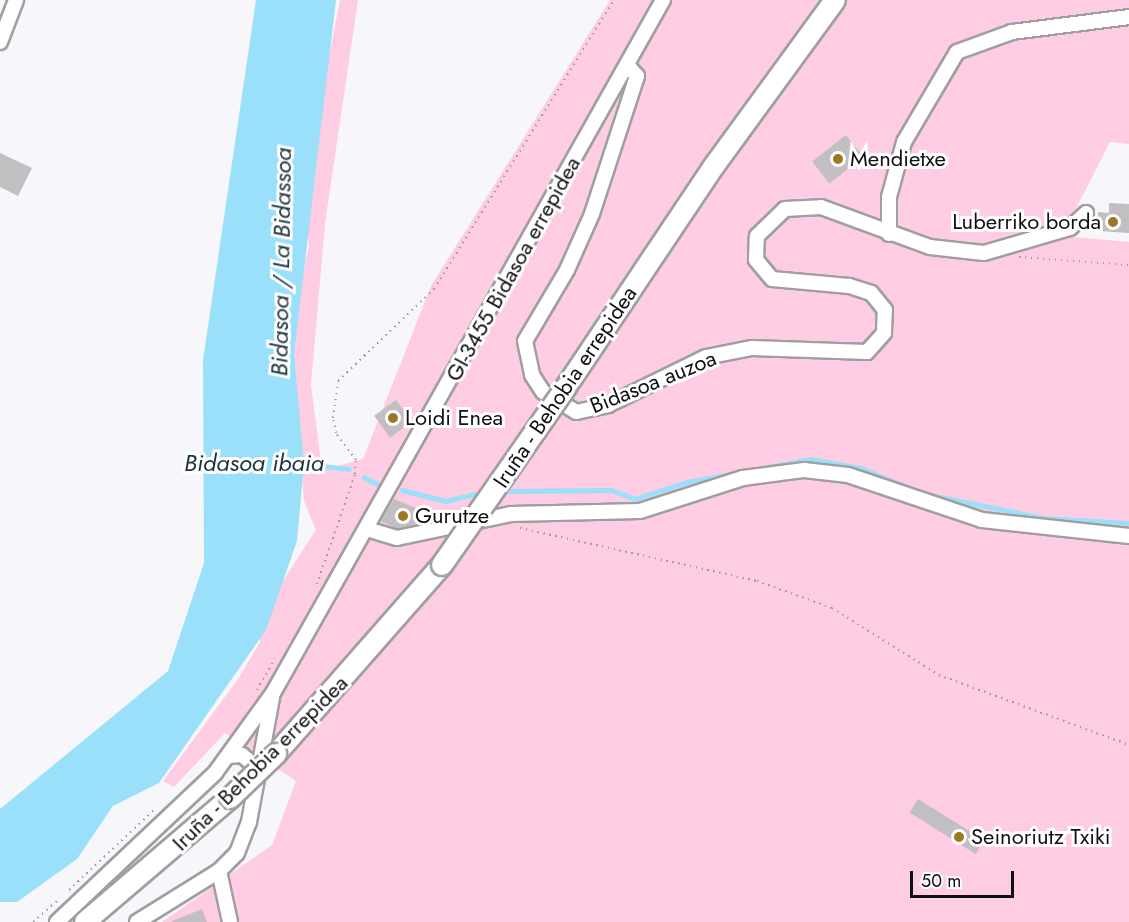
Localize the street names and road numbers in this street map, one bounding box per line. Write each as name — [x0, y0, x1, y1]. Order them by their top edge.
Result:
street label: GI-3455 Bidasoa errepidea — [440, 152, 586, 386]
street label: Iruña - Behobia errepidea — [488, 281, 642, 493]
street label: Bidasoa auzoa — [586, 345, 720, 419]
street label: Iruña - Behobia errepidea — [167, 670, 353, 856]

